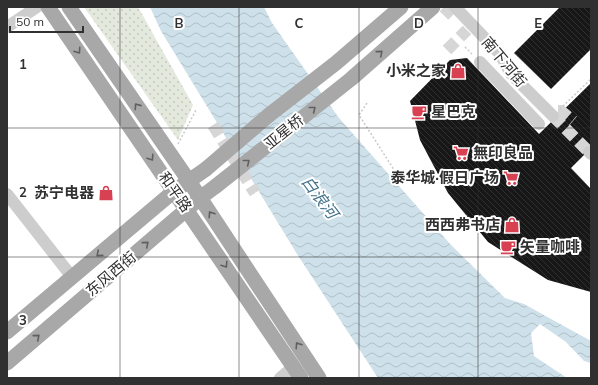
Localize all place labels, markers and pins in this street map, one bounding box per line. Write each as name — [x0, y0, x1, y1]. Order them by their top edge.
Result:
place label: 小米之家 — [386, 61, 446, 80]
shop icon: 小米之家 — [449, 62, 467, 80]
place label: 星巴克 — [431, 102, 476, 121]
cafe icon: 星巴克 — [410, 103, 428, 121]
place label: 無印良品 — [473, 143, 533, 162]
supermarket icon: 無印良品 — [452, 144, 470, 162]
place label: 泰华城·假日广场 — [390, 168, 499, 187]
supermarket icon: 泰华城·假日广场 — [502, 169, 520, 187]
place label: 苏宁电器 — [34, 183, 95, 202]
shop icon: 苏宁电器 — [97, 184, 115, 202]
place label: 西西弗书店 — [425, 215, 500, 234]
shop icon: 西西弗书店 — [503, 216, 521, 234]
place label: 矢量咖啡 — [520, 237, 580, 256]
cafe icon: 矢量咖啡 — [499, 238, 517, 256]

